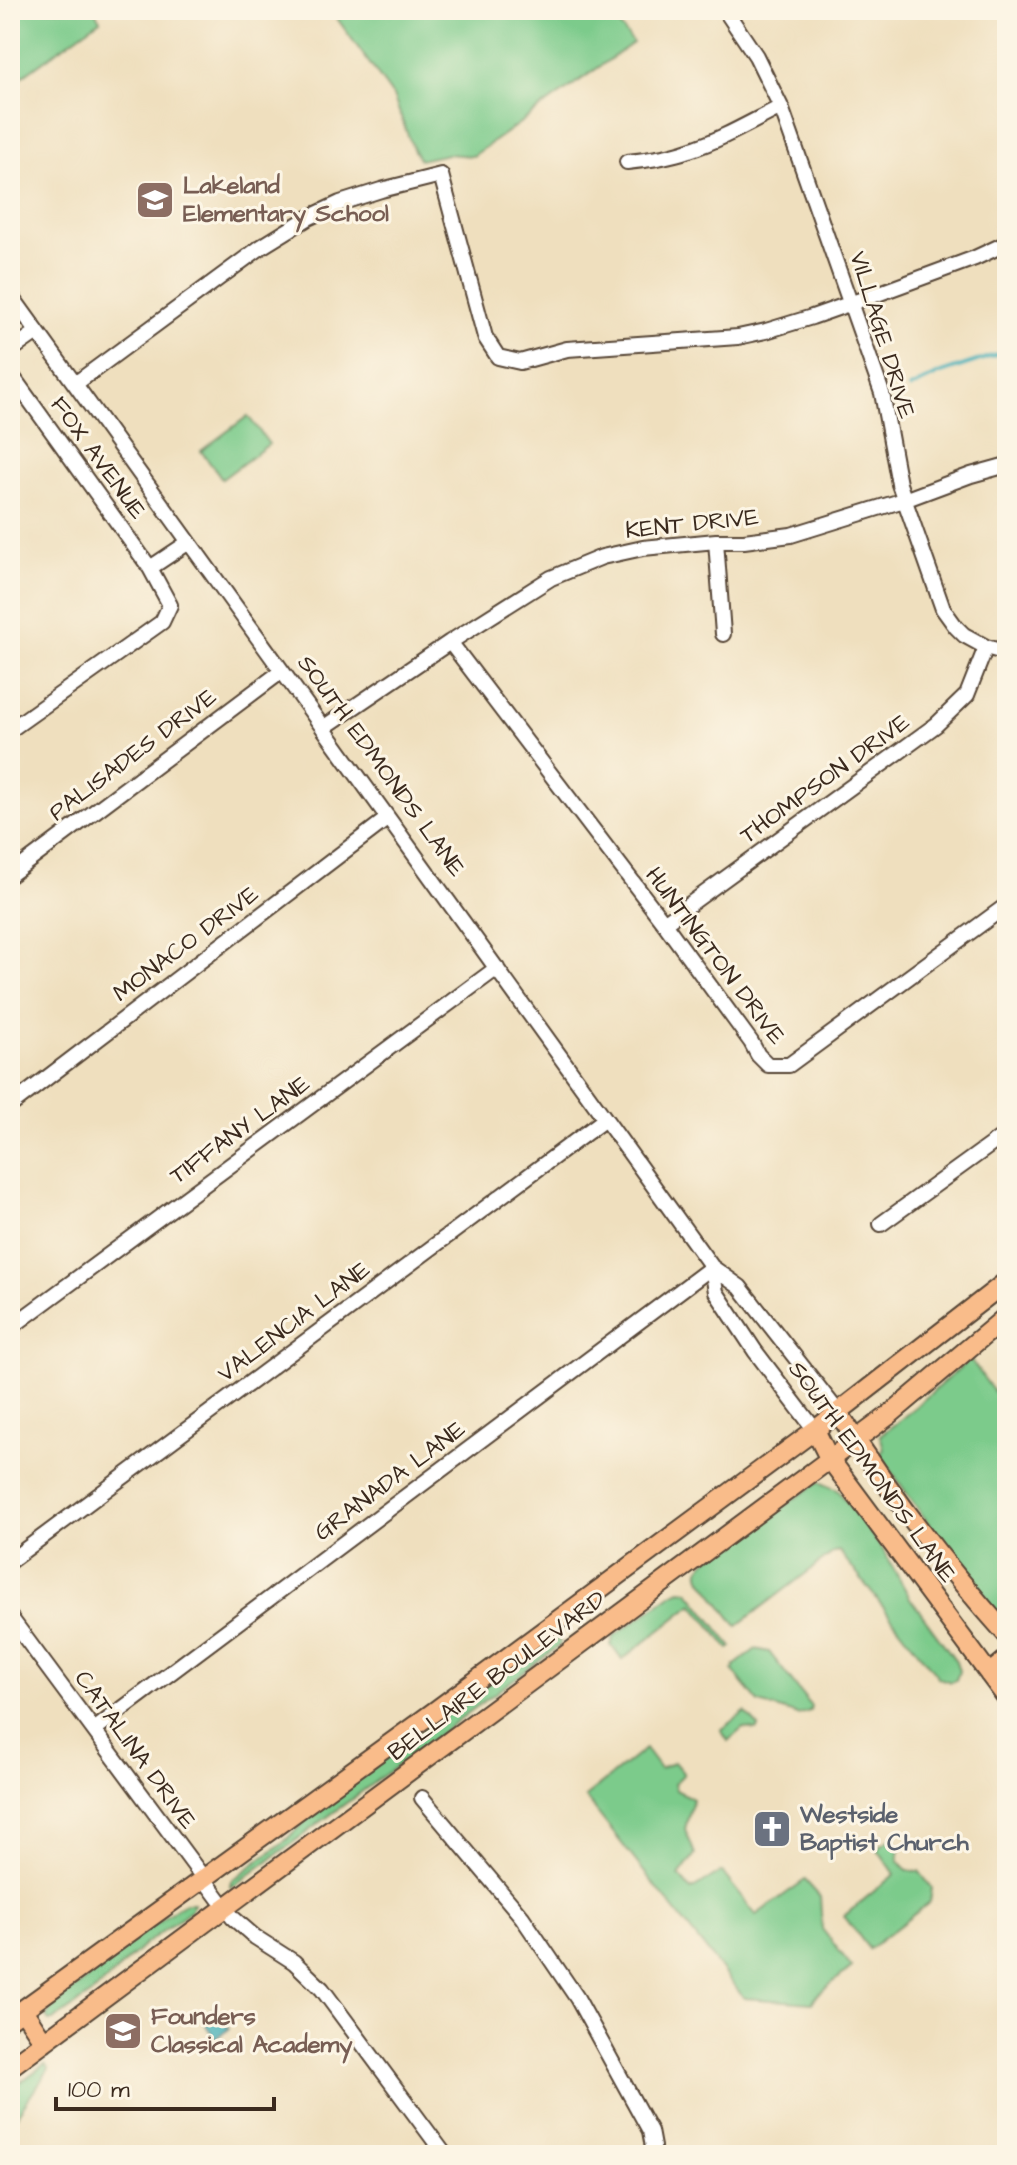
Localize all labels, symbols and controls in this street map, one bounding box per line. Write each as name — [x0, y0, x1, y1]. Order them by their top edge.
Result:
place label: Lakeland Elementary School — [183, 169, 389, 233]
school or university icon: Lakeland Elementary School — [134, 179, 176, 221]
street label: VILLAGE DRIVE — [840, 247, 924, 423]
street label: FOX AVENUE — [42, 390, 154, 526]
street label: KENT DRIVE — [624, 500, 760, 548]
street label: SOUTH EDMONDS LANE — [289, 648, 473, 884]
street label: PALISADES DRIVE — [42, 681, 224, 829]
street label: THOMPSON DRIVE — [733, 706, 917, 852]
street label: HUNTINGTON DRIVE — [637, 860, 793, 1052]
street label: MONACO DRIVE — [106, 878, 266, 1010]
street label: TIFFANY LANE — [163, 1067, 317, 1193]
street label: VALENCIA LANE — [211, 1253, 377, 1391]
street label: SOUTH EDMONDS LANE — [780, 1354, 964, 1590]
street label: GRANADA LANE — [307, 1413, 473, 1549]
street label: BELLAIRE BOULEVARD — [381, 1583, 613, 1769]
street label: CATALINA DRIVE — [66, 1664, 204, 1836]
place label: Westside Baptist Church — [799, 1798, 970, 1860]
church icon: Westside Baptist Church — [751, 1808, 793, 1850]
place label: Founders Classical Academy — [151, 2000, 353, 2064]
school or university icon: Founders Classical Academy — [102, 2010, 144, 2052]
scale bar — [56, 2061, 274, 2111]
text: 100 m — [68, 2073, 130, 2107]

